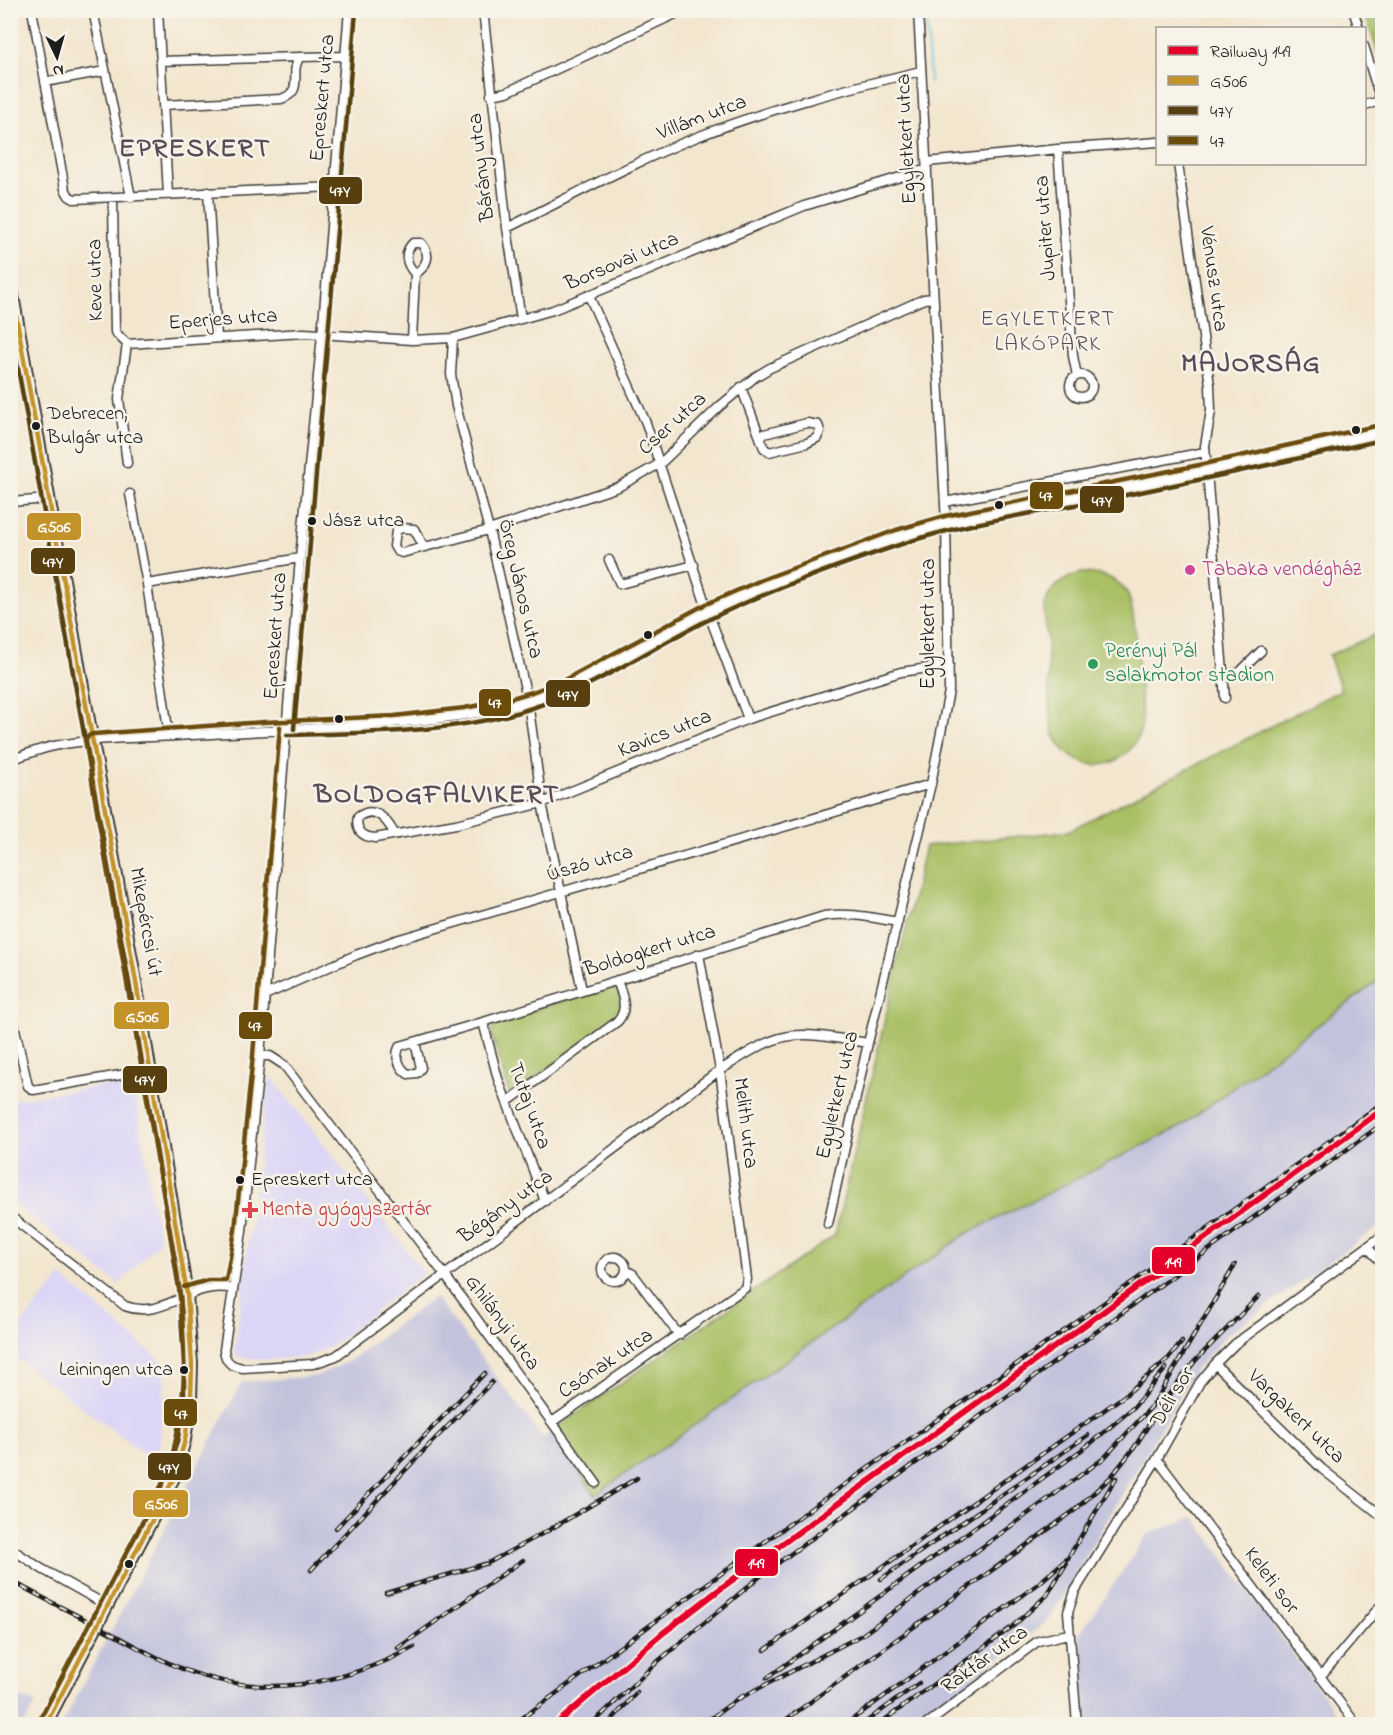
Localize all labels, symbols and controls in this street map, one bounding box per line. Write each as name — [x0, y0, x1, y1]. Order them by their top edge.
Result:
north arrow — [27, 27, 87, 87]
legend — [1156, 27, 1366, 165]
street label: Epreskert utca — [302, 33, 344, 163]
text: Railway 149 — [1210, 40, 1291, 66]
text: N — [52, 58, 65, 82]
text: G506 — [1210, 70, 1247, 96]
street label: Egyletkert utca — [889, 73, 927, 205]
street label: Villám utca — [652, 87, 751, 149]
text: 47Y — [1210, 100, 1234, 126]
street label: Bárány utca — [460, 111, 506, 224]
district label: EPRESKERT — [119, 130, 271, 169]
text: 47 — [1210, 130, 1225, 156]
street label: Jupiter utca — [1027, 174, 1065, 282]
line badge: 47Y — [318, 176, 363, 205]
text: 47Y — [329, 180, 351, 204]
street label: Vénusz utca — [1191, 223, 1235, 334]
street label: Borsovai utca — [559, 224, 684, 300]
street label: Keve utca — [80, 238, 112, 322]
street label: Eperjes utca — [167, 301, 279, 339]
district label: EGYLETKERT LAKÓPARK — [980, 304, 1116, 361]
district label: MAJORSÁG — [1181, 345, 1321, 384]
street label: Cser utca — [632, 385, 714, 463]
place label: Debrecen, Bulgár utca — [46, 400, 143, 454]
marker: Debrecen, Bulgár utca — [30, 420, 42, 432]
unlabelled marker — [1350, 424, 1362, 436]
line badge: 47 — [1029, 481, 1064, 510]
text: 47 — [1038, 485, 1053, 509]
line badge: 47Y — [1079, 485, 1125, 514]
text: 47Y — [1091, 490, 1113, 514]
unlabelled marker — [993, 499, 1005, 511]
place label: Jász utca — [323, 507, 404, 536]
line badge: G506 — [26, 512, 82, 541]
marker: Jász utca — [306, 515, 318, 527]
text: G506 — [37, 516, 72, 540]
street label: Öreg János utca — [487, 516, 551, 662]
line badge: 47Y — [30, 547, 76, 575]
text: 47Y — [42, 551, 64, 575]
place label: Tabaka vendégház — [1202, 555, 1362, 587]
street label: Egyletkert utca — [914, 559, 946, 689]
marker: Tabaka vendégház — [1183, 563, 1197, 577]
street label: Epreskert utca — [257, 571, 295, 701]
unlabelled marker — [642, 629, 654, 641]
place label: Perényi Pál salakmotor stadion — [1105, 637, 1274, 691]
marker: Perényi Pál salakmotor stadion — [1086, 657, 1100, 671]
line badge: 47Y — [545, 679, 591, 708]
text: 47Y — [557, 684, 579, 708]
line badge: 47 — [478, 688, 512, 717]
text: 47 — [487, 692, 502, 716]
street label: Kavics utca — [614, 702, 716, 766]
unlabelled marker — [333, 713, 345, 725]
district label: BOLDOGFALVIKERT — [312, 776, 560, 815]
street label: Úszó utca — [543, 837, 637, 891]
street label: Mikepércsi út — [121, 865, 169, 979]
street label: Boldogkert utca — [579, 917, 720, 987]
line badge: G506 — [113, 1001, 170, 1030]
text: G506 — [125, 1006, 160, 1030]
line badge: 47 — [238, 1011, 273, 1040]
text: 47 — [247, 1015, 262, 1039]
street label: Egyletkert utca — [809, 1028, 869, 1163]
street label: Tutaj utca — [499, 1058, 559, 1154]
line badge: 47Y — [122, 1065, 168, 1094]
text: 47Y — [134, 1069, 156, 1093]
street label: Melith utca — [725, 1076, 765, 1170]
street label: Bégány utca — [452, 1162, 561, 1254]
place label: Epreskert utca — [251, 1166, 373, 1195]
marker: Epreskert utca — [234, 1174, 246, 1186]
place label: Menta gyógyszertár — [262, 1195, 432, 1227]
marker: Menta gyógyszertár — [243, 1203, 257, 1217]
line badge: 149 — [1151, 1246, 1196, 1275]
text: 149 — [1165, 1251, 1181, 1275]
street label: Ghilányi utca — [455, 1269, 547, 1378]
street label: Csónak utca — [552, 1321, 660, 1407]
place label: Leiningen utca — [59, 1356, 173, 1386]
street label: Déli sor — [1143, 1361, 1203, 1434]
street label: Vargakert utca — [1238, 1362, 1352, 1473]
marker: Leiningen utca — [178, 1364, 190, 1376]
line badge: 47 — [163, 1398, 198, 1427]
text: 47 — [173, 1403, 188, 1427]
line badge: 47Y — [147, 1452, 192, 1481]
text: 47Y — [158, 1457, 180, 1481]
line badge: G506 — [132, 1489, 189, 1518]
text: G506 — [144, 1493, 179, 1517]
street label: Keleti sor — [1236, 1541, 1306, 1621]
line badge: 149 — [734, 1548, 779, 1577]
text: 149 — [748, 1552, 764, 1576]
unlabelled marker — [123, 1558, 135, 1570]
street label: Raktár utca — [935, 1618, 1035, 1702]

